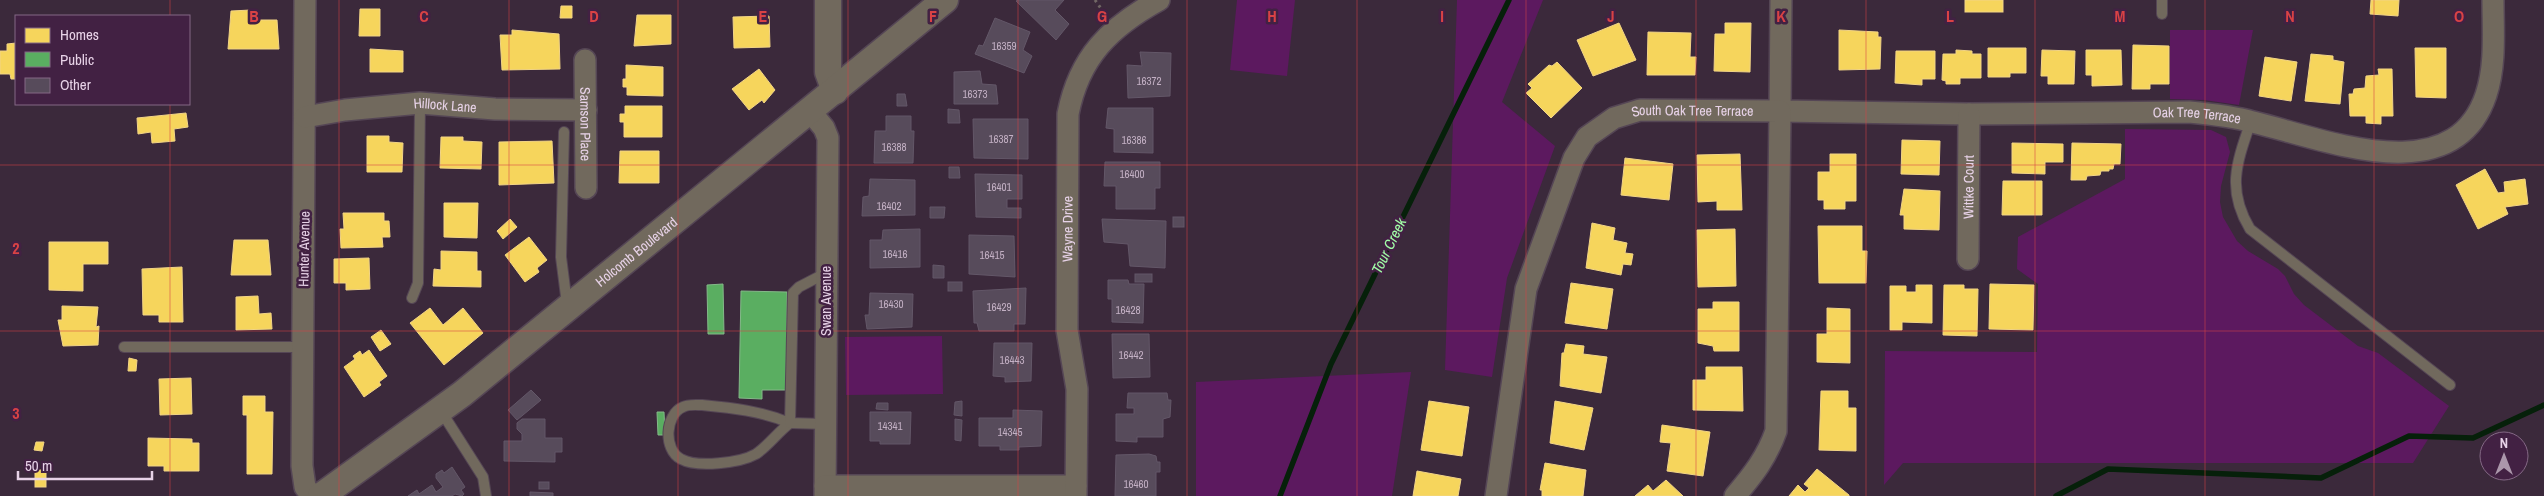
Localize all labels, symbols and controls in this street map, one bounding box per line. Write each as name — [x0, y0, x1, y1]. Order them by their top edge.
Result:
text: B — [249, 5, 259, 27]
text: C — [419, 5, 429, 27]
text: D — [589, 5, 599, 27]
text: E — [759, 5, 768, 27]
text: F — [929, 5, 937, 27]
text: G — [1097, 5, 1107, 27]
text: H — [1267, 5, 1277, 27]
text: I — [1440, 5, 1444, 27]
text: J — [1607, 5, 1615, 27]
text: K — [1776, 5, 1786, 27]
text: L — [1946, 5, 1954, 27]
text: M — [2115, 5, 2126, 27]
text: N — [2285, 5, 2295, 27]
text: O — [2454, 5, 2464, 27]
legend — [15, 15, 190, 105]
text: Homes — [60, 24, 99, 45]
house number: 16359 — [991, 39, 1017, 53]
text: Public — [60, 49, 94, 70]
text: Other — [60, 74, 91, 95]
house number: 16372 — [1136, 74, 1162, 88]
street label: Samson Place — [576, 87, 595, 161]
house number: 16373 — [962, 87, 988, 101]
street label: Hillock Lane — [413, 94, 477, 116]
street label: South Oak Tree Terrace — [1629, 101, 1753, 121]
street label: Oak Tree Terrace — [2153, 103, 2243, 128]
house number: 16387 — [988, 132, 1014, 146]
house number: 16386 — [1121, 133, 1147, 147]
house number: 16388 — [881, 140, 907, 154]
street label: Wittke Court — [1959, 155, 1978, 219]
house number: 16400 — [1119, 167, 1145, 181]
house number: 16401 — [986, 180, 1012, 194]
street label: Wayne Drive — [1058, 196, 1077, 262]
house number: 16402 — [876, 199, 902, 213]
street label: Hunter Avenue — [294, 211, 314, 287]
street label: Holcomb Boulevard — [592, 213, 681, 290]
water label: Tour Creek — [1366, 214, 1411, 277]
text: 2 — [12, 237, 20, 259]
house number: 16416 — [882, 247, 908, 261]
house number: 16415 — [979, 248, 1005, 262]
street label: Swan Avenue — [817, 266, 835, 336]
house number: 16430 — [878, 297, 904, 311]
house number: 16429 — [986, 300, 1012, 314]
house number: 16428 — [1115, 303, 1141, 317]
house number: 16442 — [1118, 348, 1144, 362]
house number: 16443 — [999, 353, 1025, 367]
text: 3 — [12, 402, 20, 424]
house number: 14341 — [877, 419, 903, 433]
house number: 14345 — [997, 425, 1023, 439]
north arrow — [2479, 431, 2529, 481]
text: N — [2500, 434, 2508, 452]
scale bar — [18, 448, 151, 480]
text: 50 m — [25, 455, 52, 476]
house number: 16460 — [1123, 477, 1149, 491]

